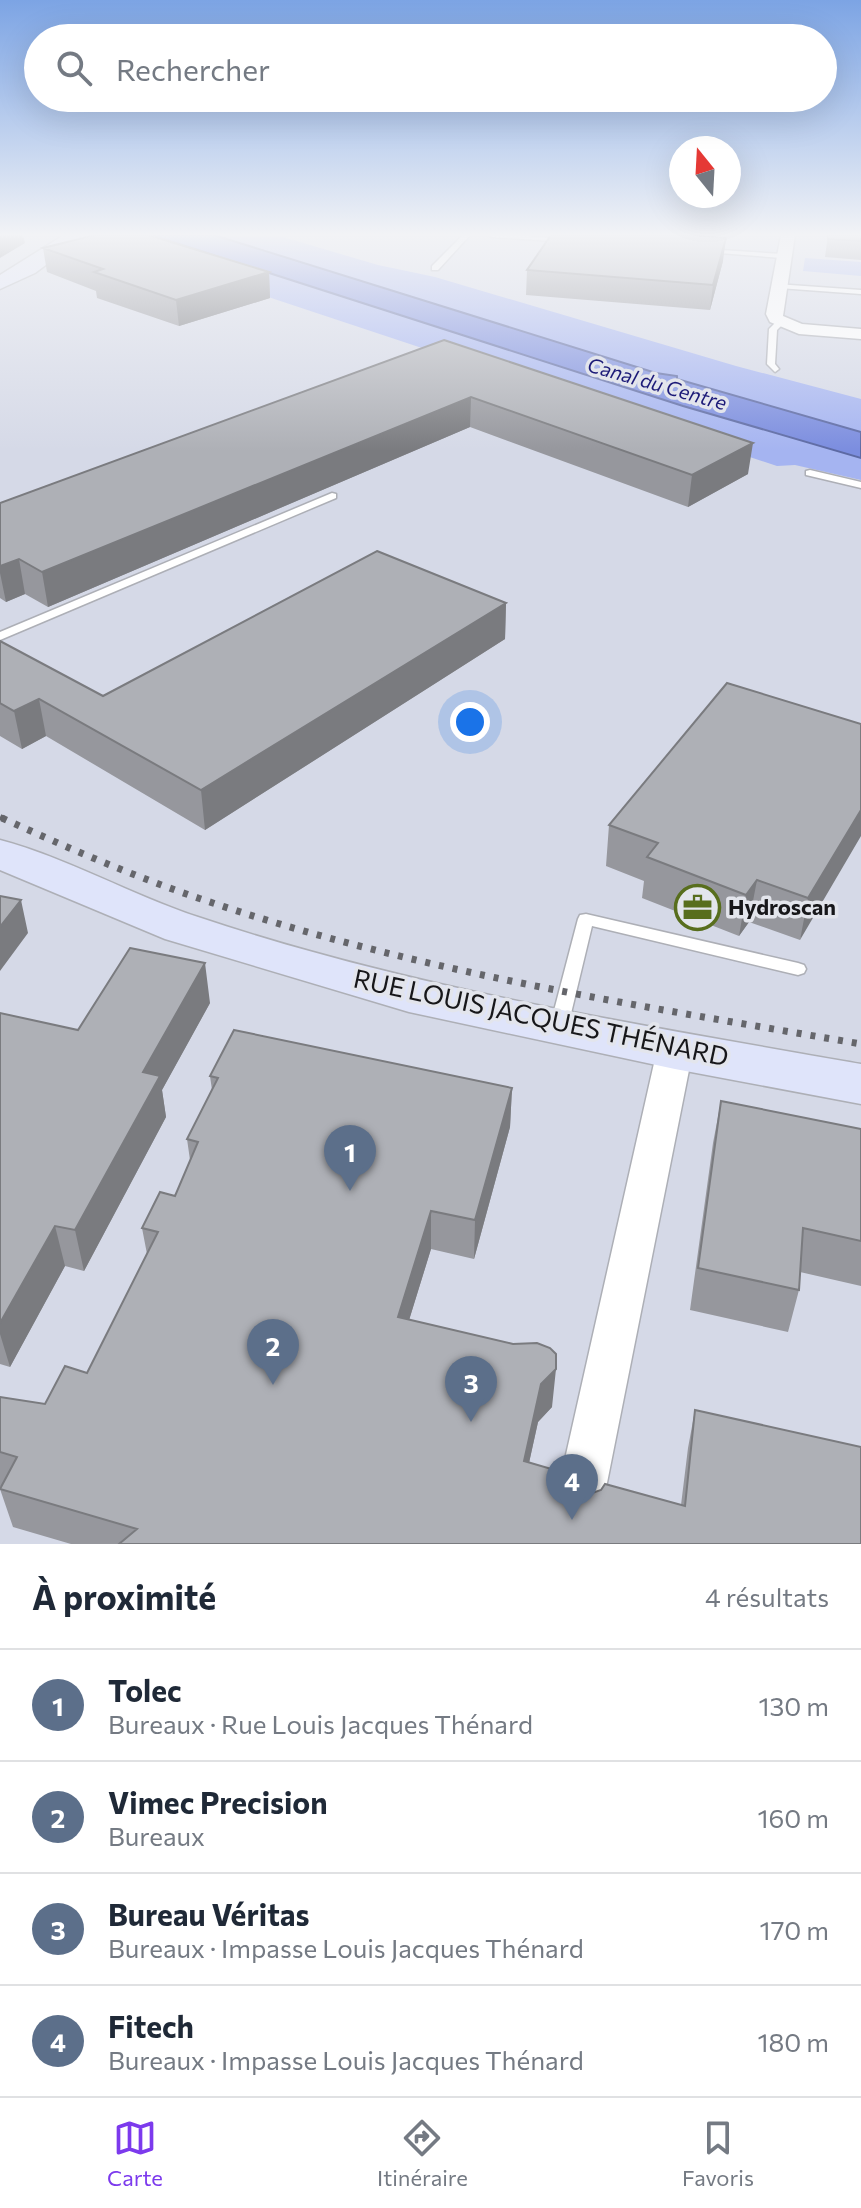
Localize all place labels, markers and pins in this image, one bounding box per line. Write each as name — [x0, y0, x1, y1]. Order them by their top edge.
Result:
office icon: Hydroscan — [673, 883, 721, 931]
place label: Hydroscan — [728, 893, 836, 920]
pin: 1 — [324, 1125, 376, 1191]
pin: 2 — [247, 1319, 299, 1385]
pin: 3 — [445, 1356, 497, 1422]
pin: 4 — [546, 1454, 598, 1520]

